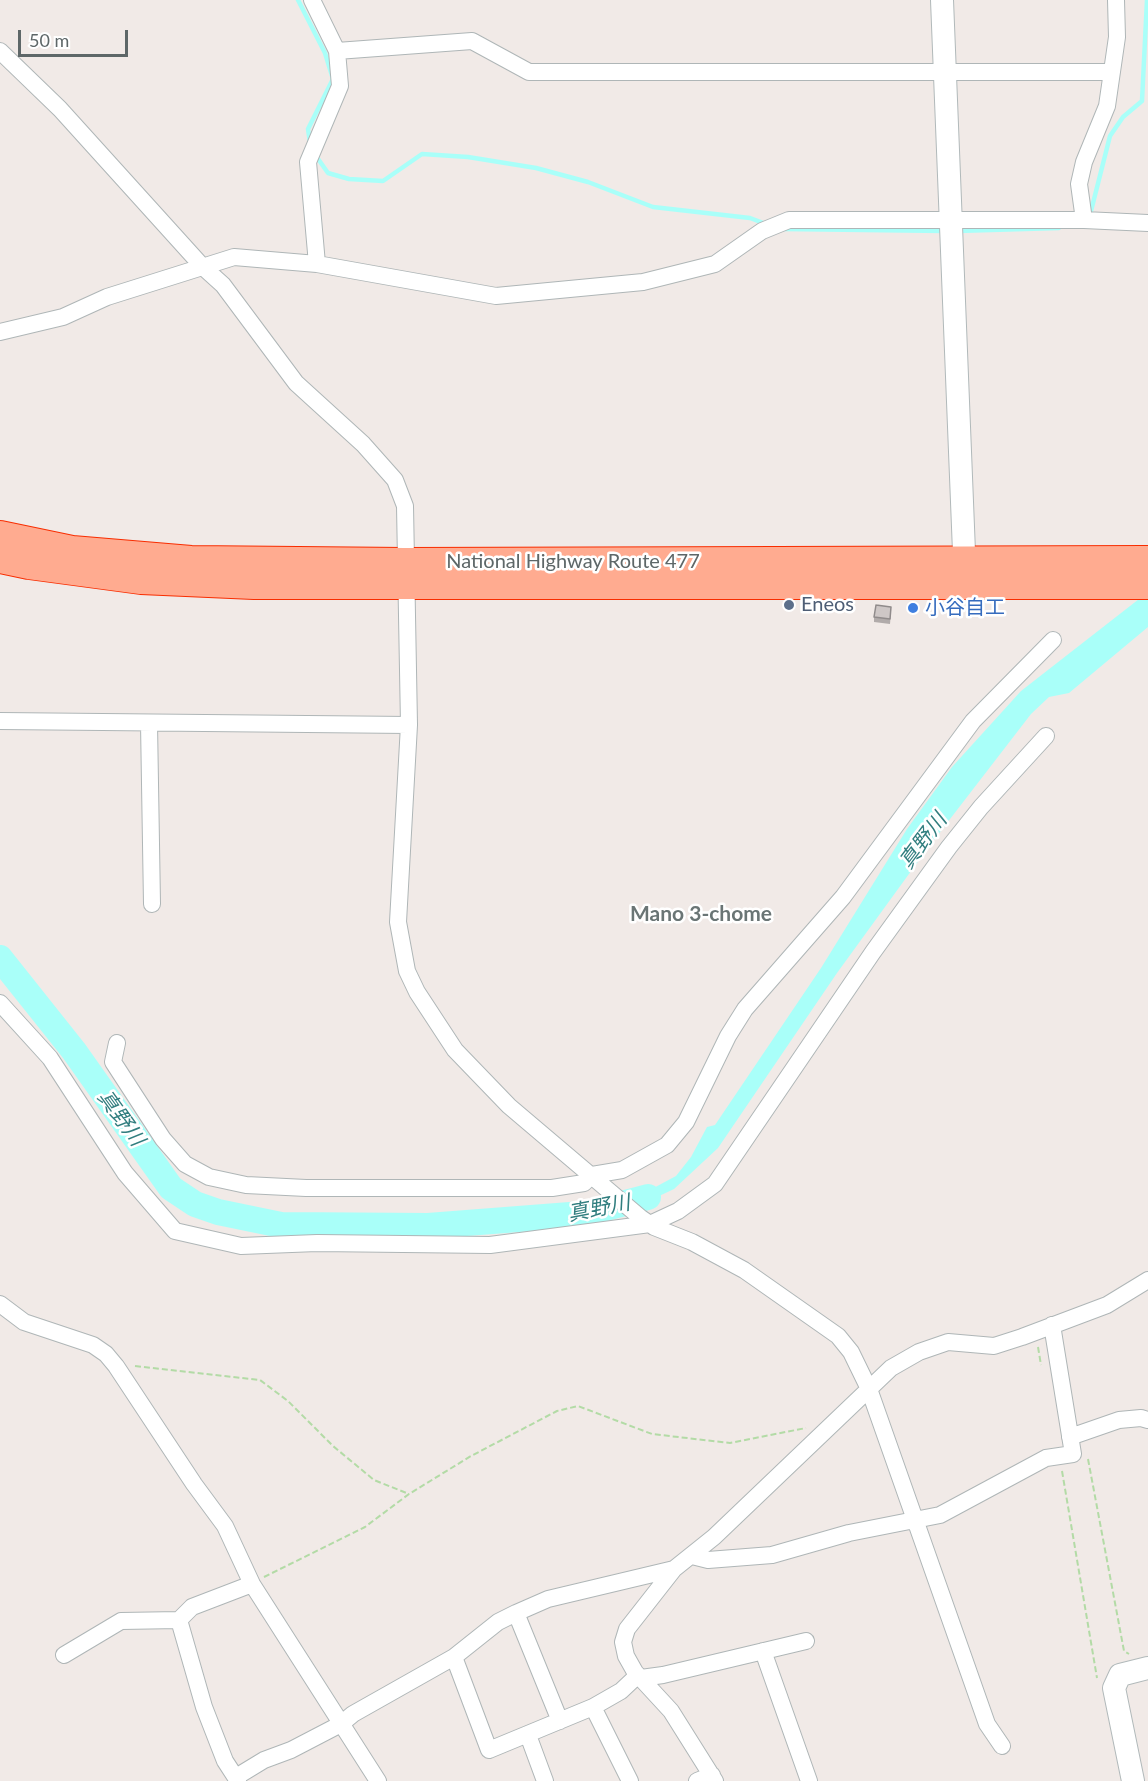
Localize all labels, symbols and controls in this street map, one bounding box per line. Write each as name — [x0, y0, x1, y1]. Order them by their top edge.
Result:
scale bar — [21, 18, 130, 56]
text: 50 m — [29, 29, 69, 51]
street label: National Highway Route 477 — [446, 550, 700, 574]
place label: Eneos — [801, 593, 854, 617]
place label: 小谷自工 — [925, 596, 1005, 620]
marker: Eneos — [782, 598, 796, 612]
marker: 小谷自工 — [906, 601, 920, 615]
water label: 真野川 — [894, 808, 952, 874]
district label: Mano 3-chome — [630, 901, 772, 927]
water label: 真野川 — [92, 1085, 150, 1151]
water label: 真野川 — [566, 1190, 632, 1226]

